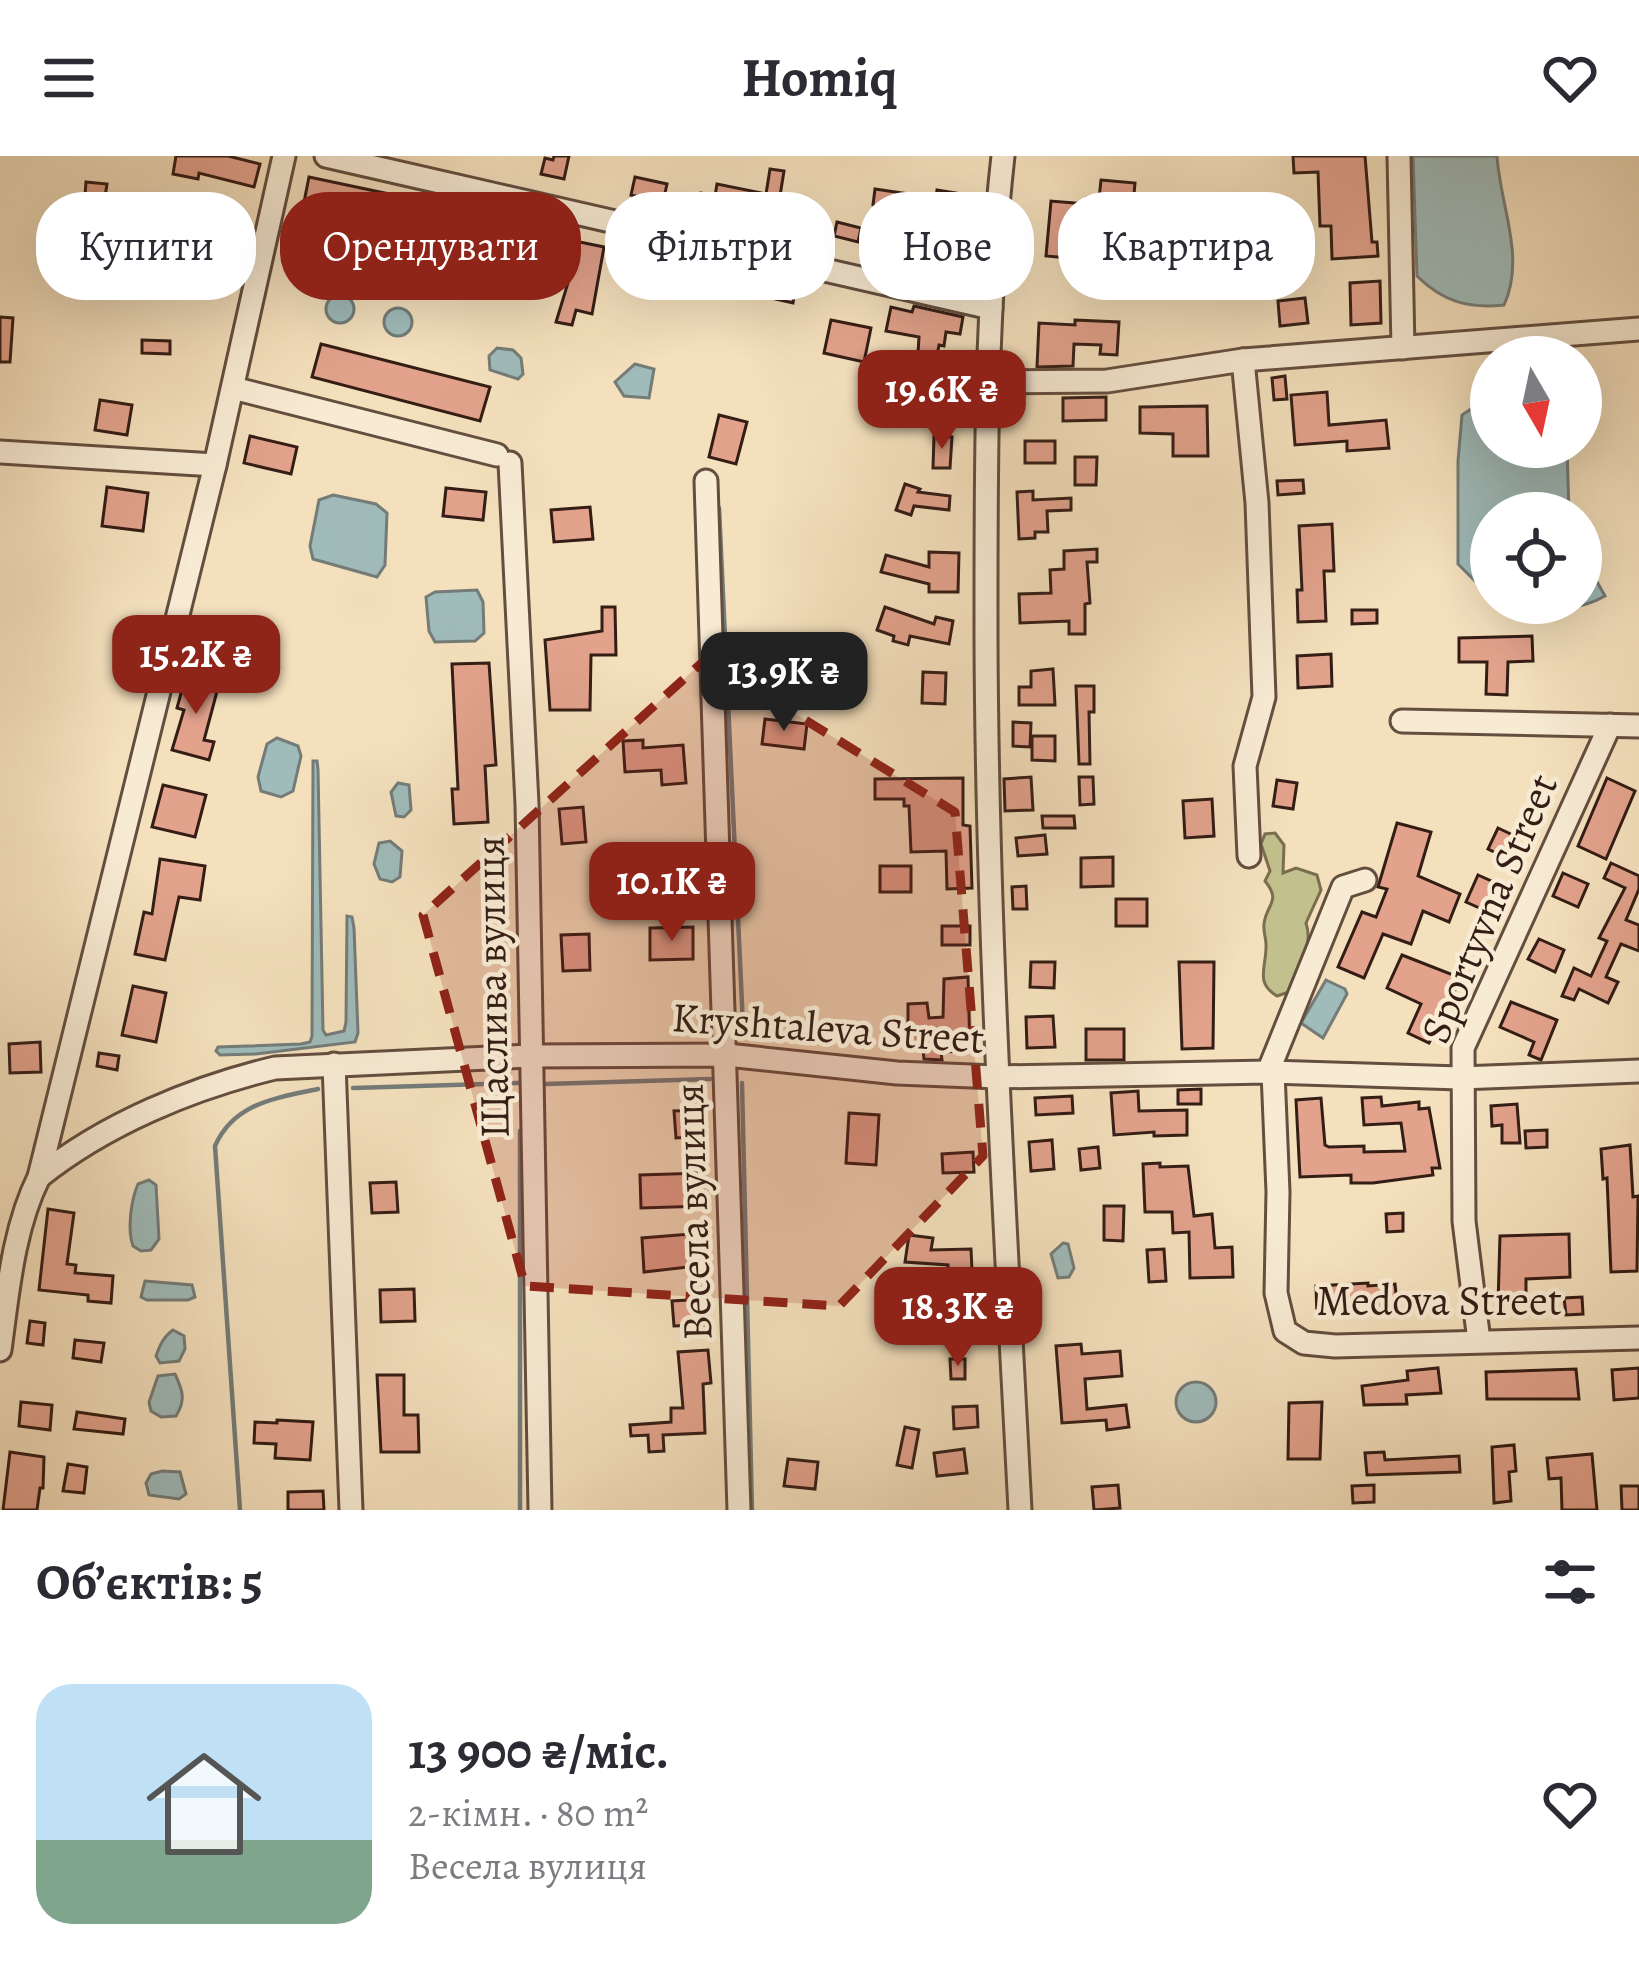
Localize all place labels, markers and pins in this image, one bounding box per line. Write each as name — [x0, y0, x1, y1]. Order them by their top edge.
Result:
pin: 19.6K ₴ — [831, 350, 1053, 452]
pin: 15.2K ₴ — [85, 615, 307, 717]
pin: 13.9K ₴ — [673, 632, 895, 734]
pin: 10.1K ₴ — [561, 842, 783, 944]
pin: 18.3K ₴ — [847, 1267, 1069, 1369]

